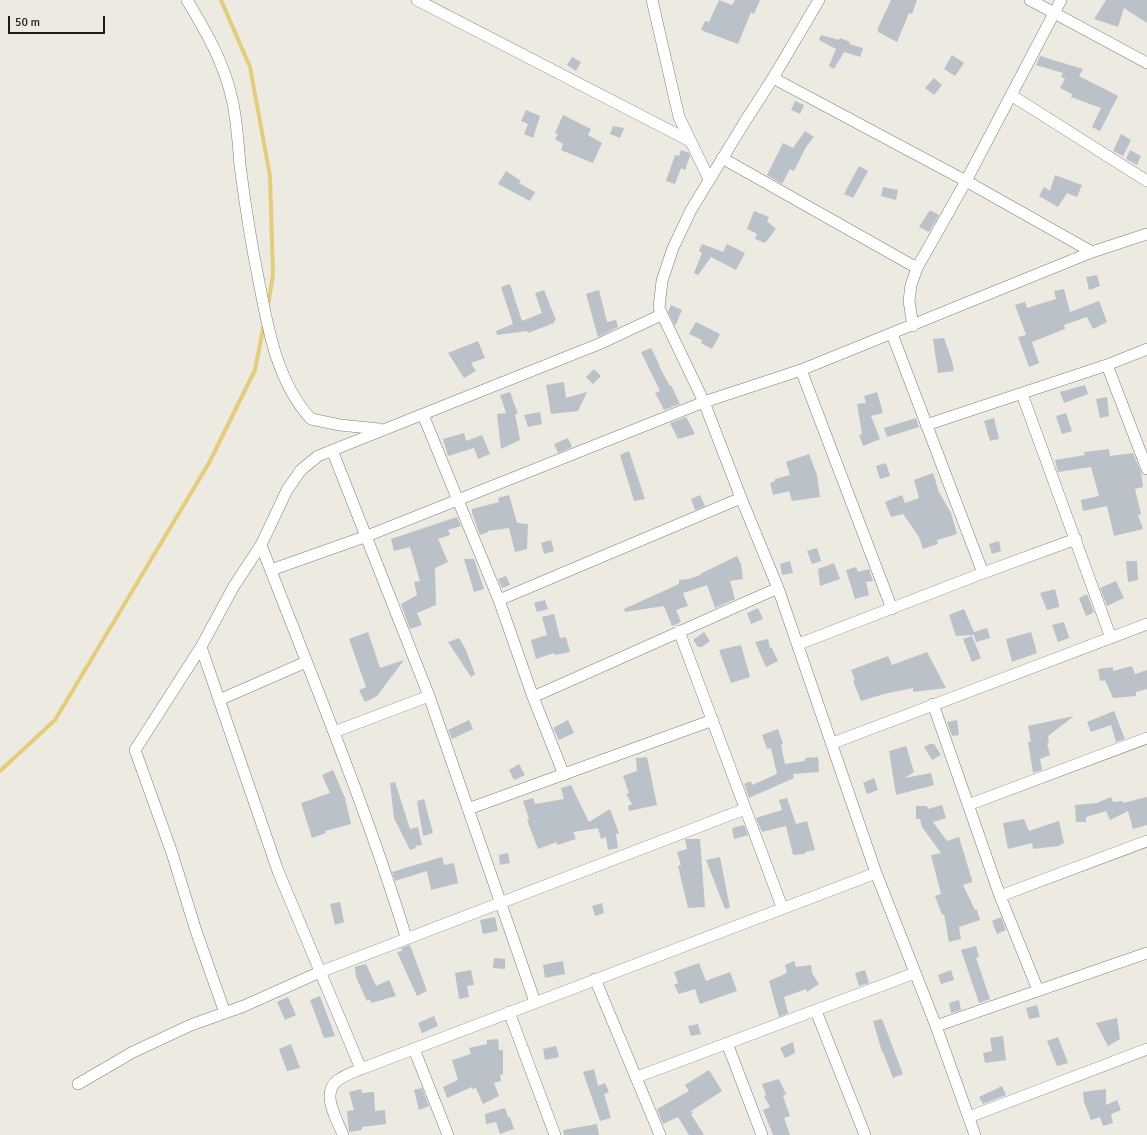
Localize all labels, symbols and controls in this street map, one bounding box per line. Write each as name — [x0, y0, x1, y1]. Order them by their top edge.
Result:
scale bar — [10, 8, 107, 34]
text: 50 m — [15, 15, 40, 30]

